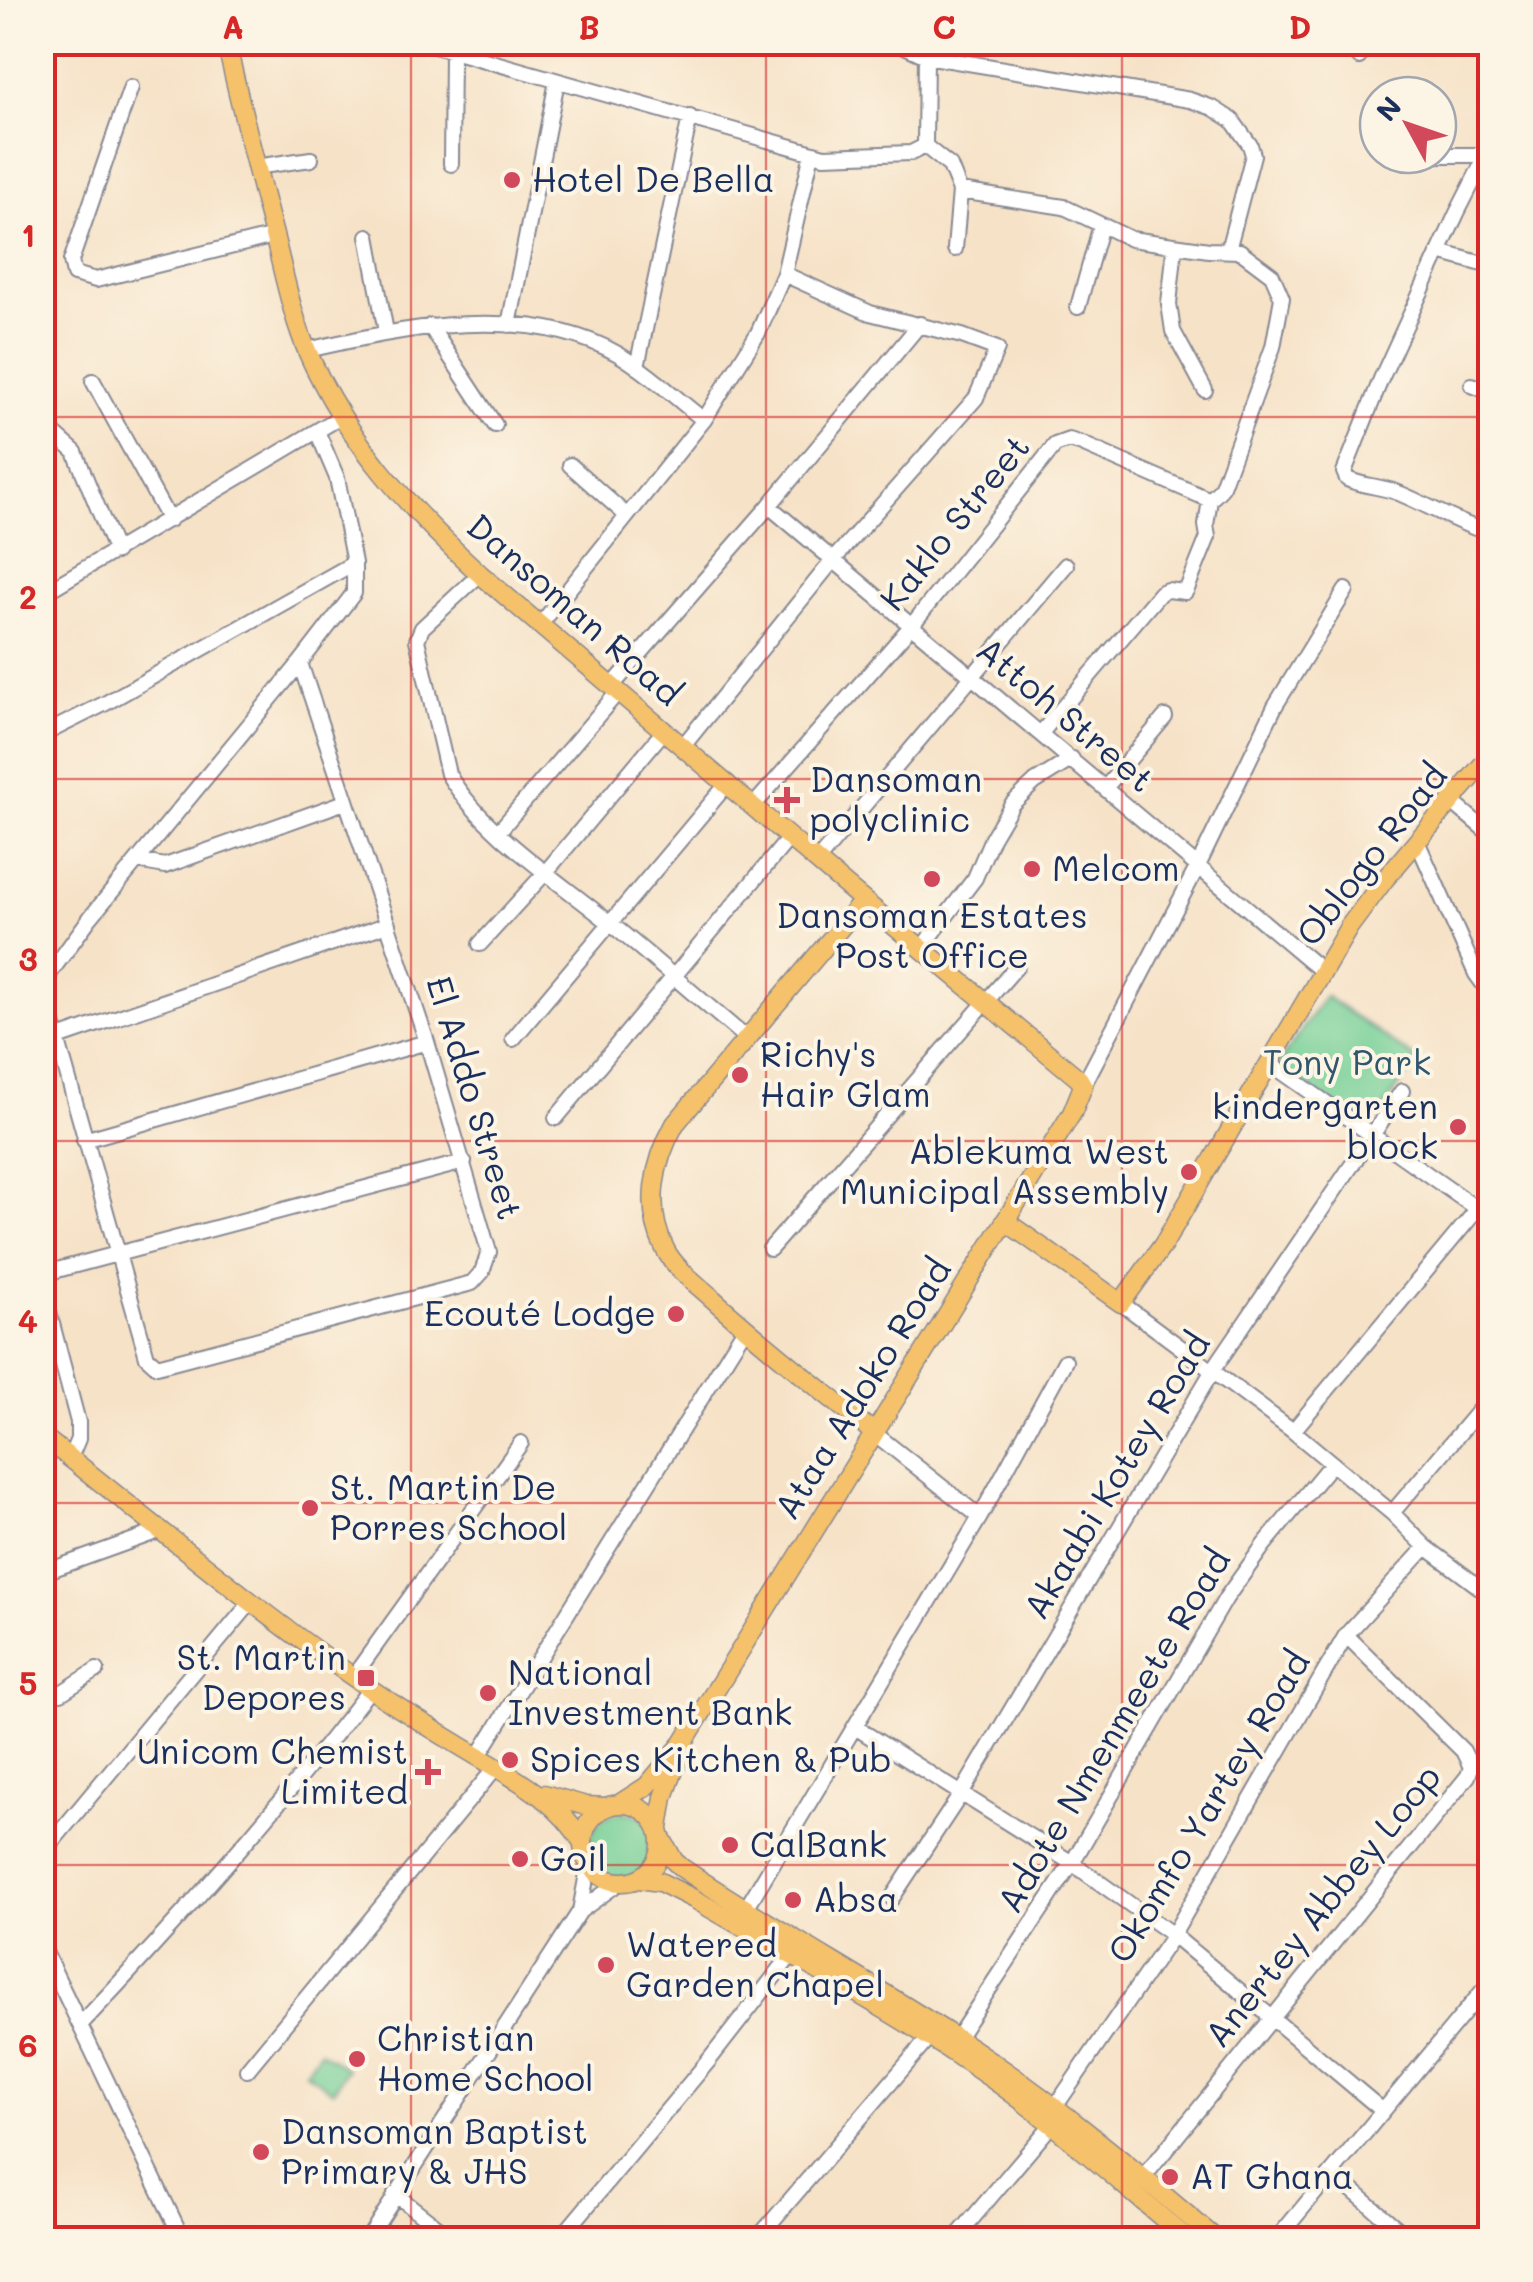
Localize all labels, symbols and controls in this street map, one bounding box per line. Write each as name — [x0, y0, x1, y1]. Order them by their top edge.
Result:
text: A — [222, 5, 244, 47]
text: B — [578, 5, 600, 47]
text: C — [932, 5, 956, 47]
text: D — [1289, 5, 1311, 47]
north arrow — [1358, 75, 1458, 175]
text: N — [1367, 89, 1409, 128]
place label: Hotel De Bella — [532, 155, 774, 201]
marker: Hotel De Bella — [501, 169, 523, 191]
text: 1 — [21, 213, 35, 255]
street label: Kaklo Street — [868, 424, 1039, 619]
street label: Dansoman Road — [458, 502, 692, 715]
text: 2 — [19, 575, 37, 617]
street label: Attoh Street — [968, 626, 1165, 801]
street label: Oblogo Road — [1285, 753, 1456, 954]
place label: Dansoman polyclinic — [810, 755, 982, 841]
marker: Dansoman polyclinic — [774, 787, 800, 813]
place label: Melcom — [1052, 844, 1180, 890]
marker: Melcom — [1021, 858, 1043, 880]
marker: Dansoman Estates Post Office — [921, 868, 943, 890]
place label: Dansoman Estates Post Office — [776, 891, 1088, 977]
text: 3 — [18, 937, 38, 979]
street label: El Addo Street — [417, 970, 535, 1225]
place label: Richy's Hair Glam — [760, 1030, 931, 1116]
park label: Tony Park — [1263, 1038, 1431, 1084]
marker: Richy's Hair Glam — [729, 1064, 751, 1086]
place label: kindergarten block — [1212, 1082, 1438, 1168]
marker: kindergarten block — [1447, 1116, 1469, 1138]
place label: Ablekuma West Municipal Assembly — [840, 1127, 1169, 1213]
marker: Ablekuma West Municipal Assembly — [1178, 1161, 1200, 1183]
street label: Ataa Adoko Road — [762, 1249, 960, 1527]
place label: Ecouté Lodge — [424, 1289, 656, 1335]
text: 4 — [18, 1299, 38, 1341]
marker: Ecouté Lodge — [665, 1303, 687, 1325]
street label: Akaabi Kotey Road — [1012, 1323, 1219, 1627]
place label: St. Martin De Porres School — [330, 1463, 567, 1549]
marker: St. Martin De Porres School — [299, 1497, 321, 1519]
street label: Adote Nmenmeete Road — [985, 1539, 1239, 1920]
place label: St. Martin Depores — [177, 1633, 346, 1719]
street label: Okomfo Yartey Road — [1096, 1641, 1319, 1971]
place label: National Investment Bank — [508, 1648, 792, 1734]
text: 5 — [19, 1661, 37, 1703]
marker: St. Martin Depores — [355, 1667, 377, 1689]
marker: National Investment Bank — [477, 1682, 499, 1704]
place label: Unicom Chemist Limited — [137, 1727, 408, 1813]
place label: Spices Kitchen & Pub — [530, 1735, 892, 1781]
marker: Spices Kitchen & Pub — [499, 1749, 521, 1771]
street label: Anertey Abbey Loop — [1193, 1754, 1450, 2056]
marker: Unicom Chemist Limited — [417, 1761, 439, 1783]
place label: CalBank — [750, 1820, 887, 1866]
place label: Goil — [540, 1834, 606, 1880]
marker: CalBank — [719, 1834, 741, 1856]
marker: Goil — [509, 1848, 531, 1870]
place label: Absa — [813, 1875, 898, 1921]
marker: Absa — [782, 1889, 804, 1911]
place label: Watered Garden Chapel — [626, 1920, 884, 2006]
marker: Watered Garden Chapel — [595, 1954, 617, 1976]
place label: Christian Home School — [377, 2014, 594, 2100]
text: 6 — [18, 2023, 38, 2065]
marker: Christian Home School — [346, 2048, 368, 2070]
place label: Dansoman Baptist Primary & JHS — [281, 2107, 588, 2193]
marker: Dansoman Baptist Primary & JHS — [250, 2141, 272, 2163]
place label: AT Ghana — [1190, 2152, 1354, 2198]
marker: AT Ghana — [1159, 2166, 1181, 2188]

